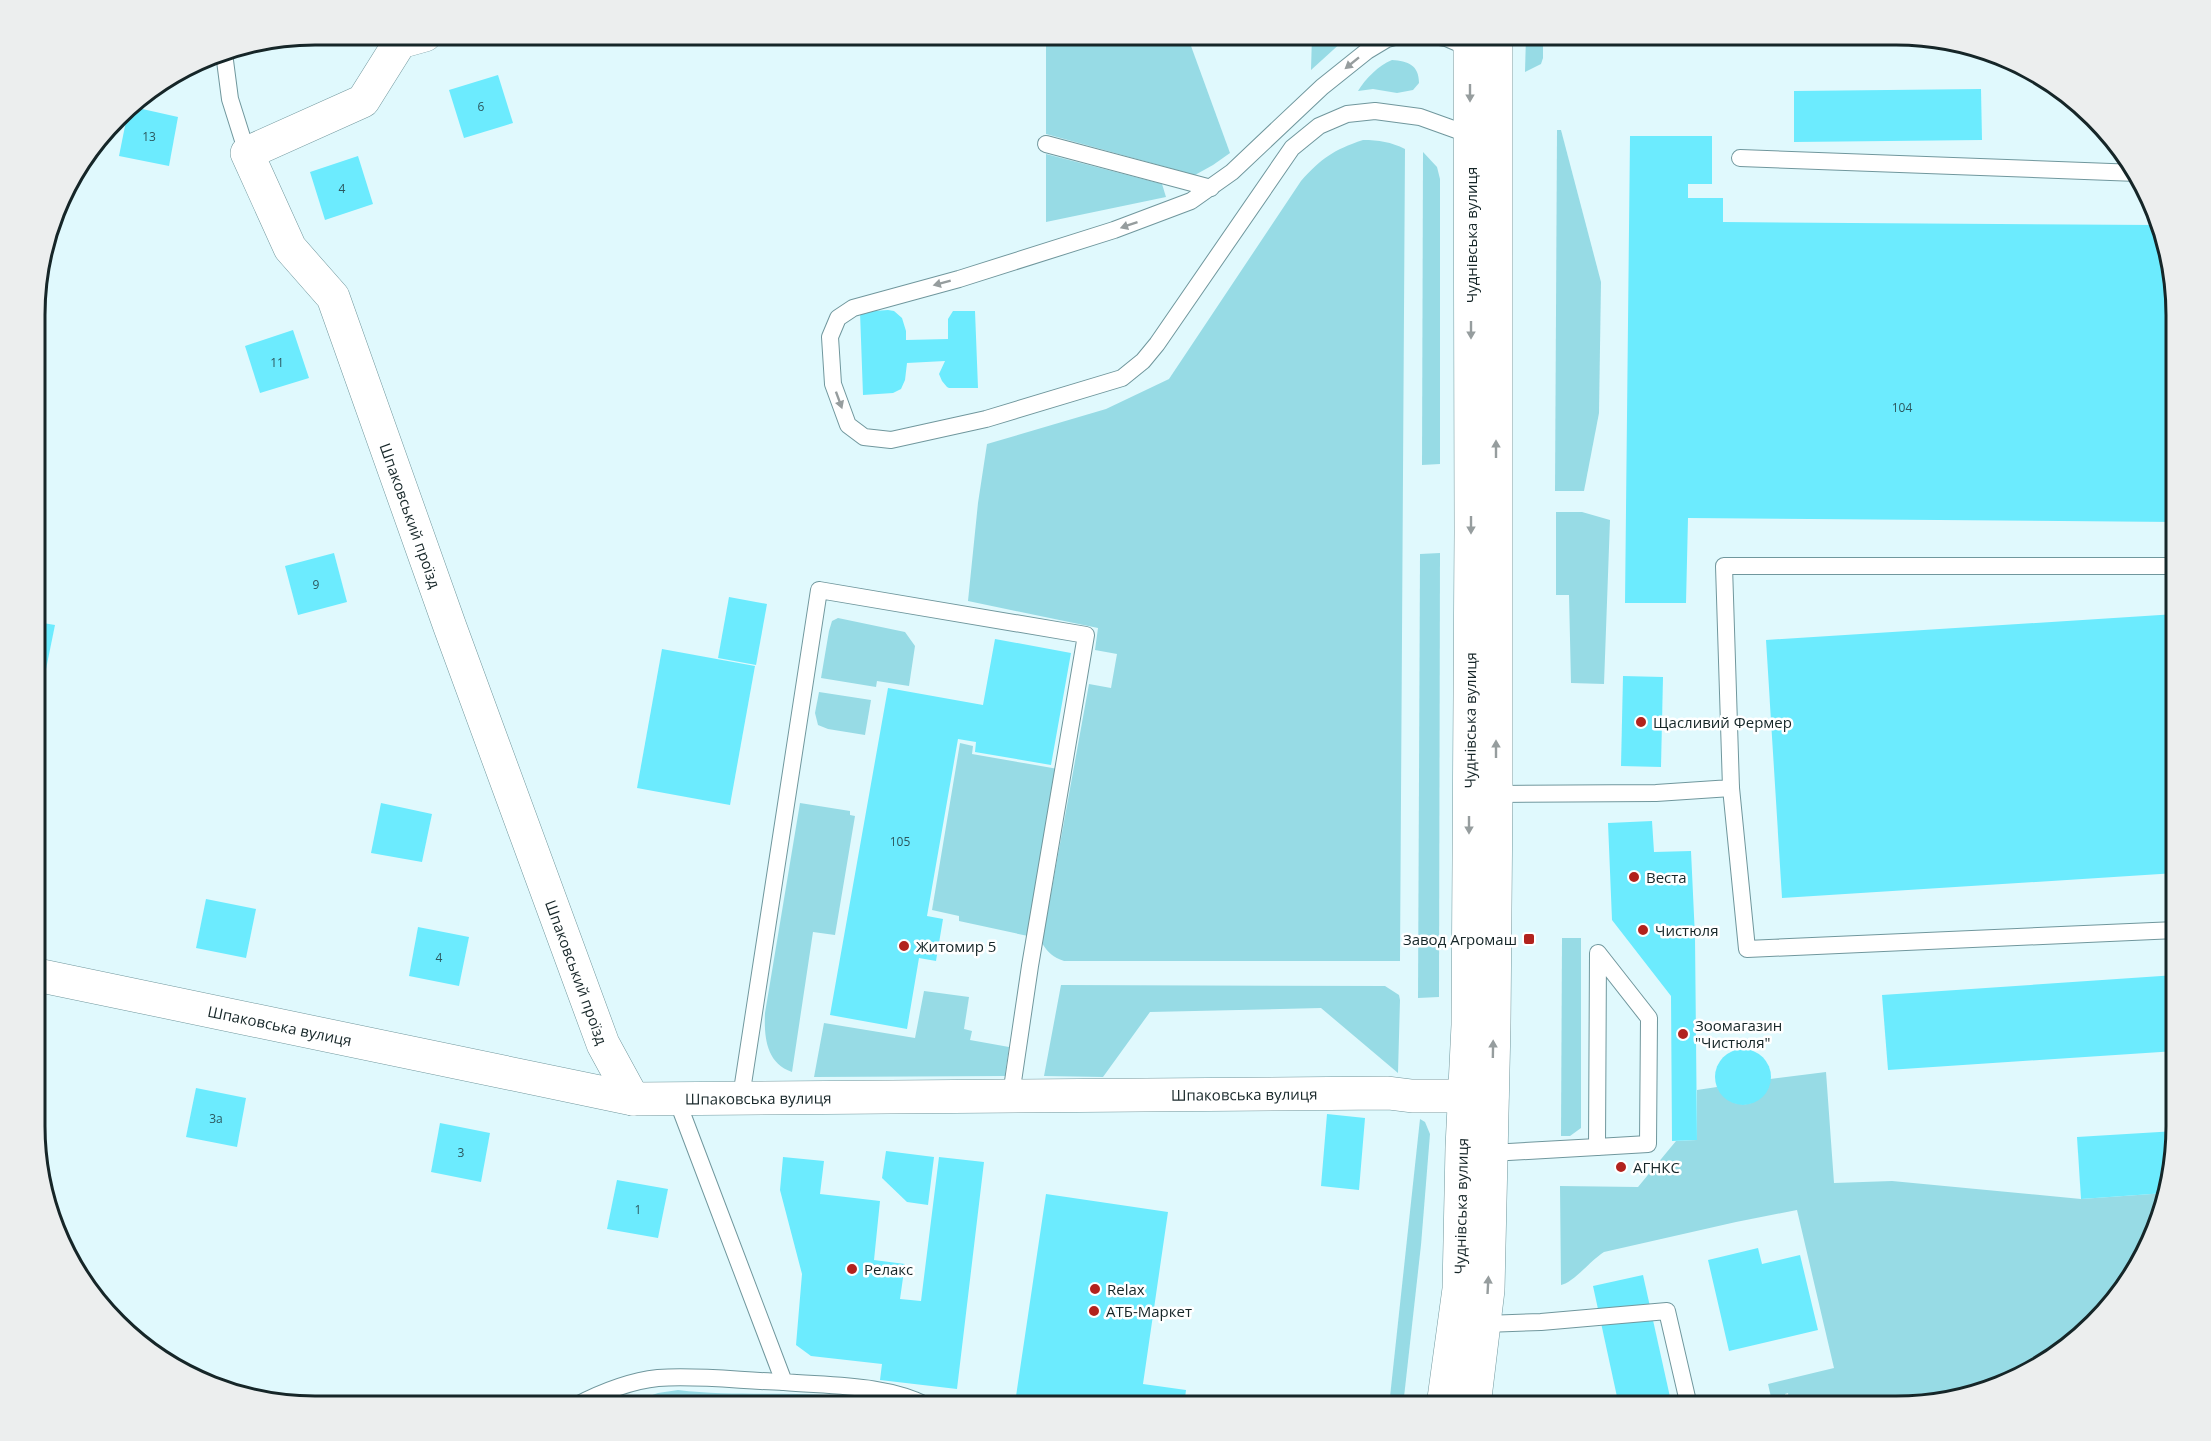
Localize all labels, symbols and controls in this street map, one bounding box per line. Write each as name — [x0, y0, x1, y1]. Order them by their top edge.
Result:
one-way arrow — [1344, 57, 1360, 70]
one-way arrow — [1466, 84, 1475, 103]
house number: 6 — [478, 98, 485, 115]
house number: 13 — [142, 128, 156, 145]
street label: Чуднівська вулиця — [1461, 167, 1481, 303]
house number: 4 — [339, 180, 346, 197]
one-way arrow — [1119, 220, 1137, 230]
one-way arrow — [933, 279, 951, 288]
one-way arrow — [1466, 321, 1476, 340]
house number: 11 — [270, 354, 284, 371]
one-way arrow — [834, 391, 844, 409]
house number: 104 — [1892, 399, 1912, 416]
one-way arrow — [1491, 439, 1501, 458]
street label: Шпаковський проїзд — [376, 440, 446, 591]
one-way arrow — [1466, 516, 1476, 535]
house number: 9 — [313, 576, 320, 593]
street label: Чуднівська вулиця — [1459, 652, 1480, 789]
place label: Щасливий Фермер — [1653, 712, 1792, 732]
marker: Щасливий Фермер — [1634, 715, 1648, 729]
one-way arrow — [1491, 739, 1501, 758]
one-way arrow — [1464, 815, 1474, 834]
house number: 105 — [890, 833, 910, 850]
place label: Веста — [1646, 867, 1687, 887]
marker: Веста — [1627, 870, 1641, 884]
street label: Шпаковський проїзд — [541, 897, 612, 1048]
place label: Чистюля — [1655, 920, 1719, 940]
marker: Чистюля — [1636, 923, 1650, 937]
place label: Завод Агромаш — [1403, 929, 1517, 949]
marker: Завод Агромаш — [1522, 932, 1536, 946]
place label: Житомир 5 — [916, 936, 996, 956]
marker: Житомир 5 — [897, 939, 911, 953]
house number: 4 — [436, 949, 443, 966]
street label: Шпаковська вулиця — [206, 1001, 354, 1050]
place label: Зоомагазин "Чистюля" — [1695, 1015, 1782, 1052]
marker: Зоомагазин "Чистюля" — [1676, 1027, 1690, 1041]
one-way arrow — [1488, 1039, 1498, 1058]
street label: Шпаковська вулиця — [1171, 1084, 1318, 1105]
street label: Шпаковська вулиця — [685, 1087, 832, 1109]
house number: 3а — [209, 1110, 223, 1127]
street label: Чуднівська вулиця — [1449, 1137, 1472, 1275]
house number: 3 — [458, 1144, 465, 1161]
place label: АГНКС — [1633, 1157, 1680, 1177]
marker: АГНКС — [1614, 1160, 1628, 1174]
house number: 1 — [635, 1201, 641, 1218]
place label: Релакс — [864, 1259, 913, 1279]
marker: Релакс — [845, 1262, 859, 1276]
one-way arrow — [1483, 1276, 1492, 1295]
place label: Relax — [1107, 1279, 1145, 1299]
marker: Relax — [1088, 1282, 1102, 1296]
place label: АТБ-Маркет — [1106, 1301, 1192, 1321]
marker: АТБ-Маркет — [1087, 1304, 1101, 1318]

